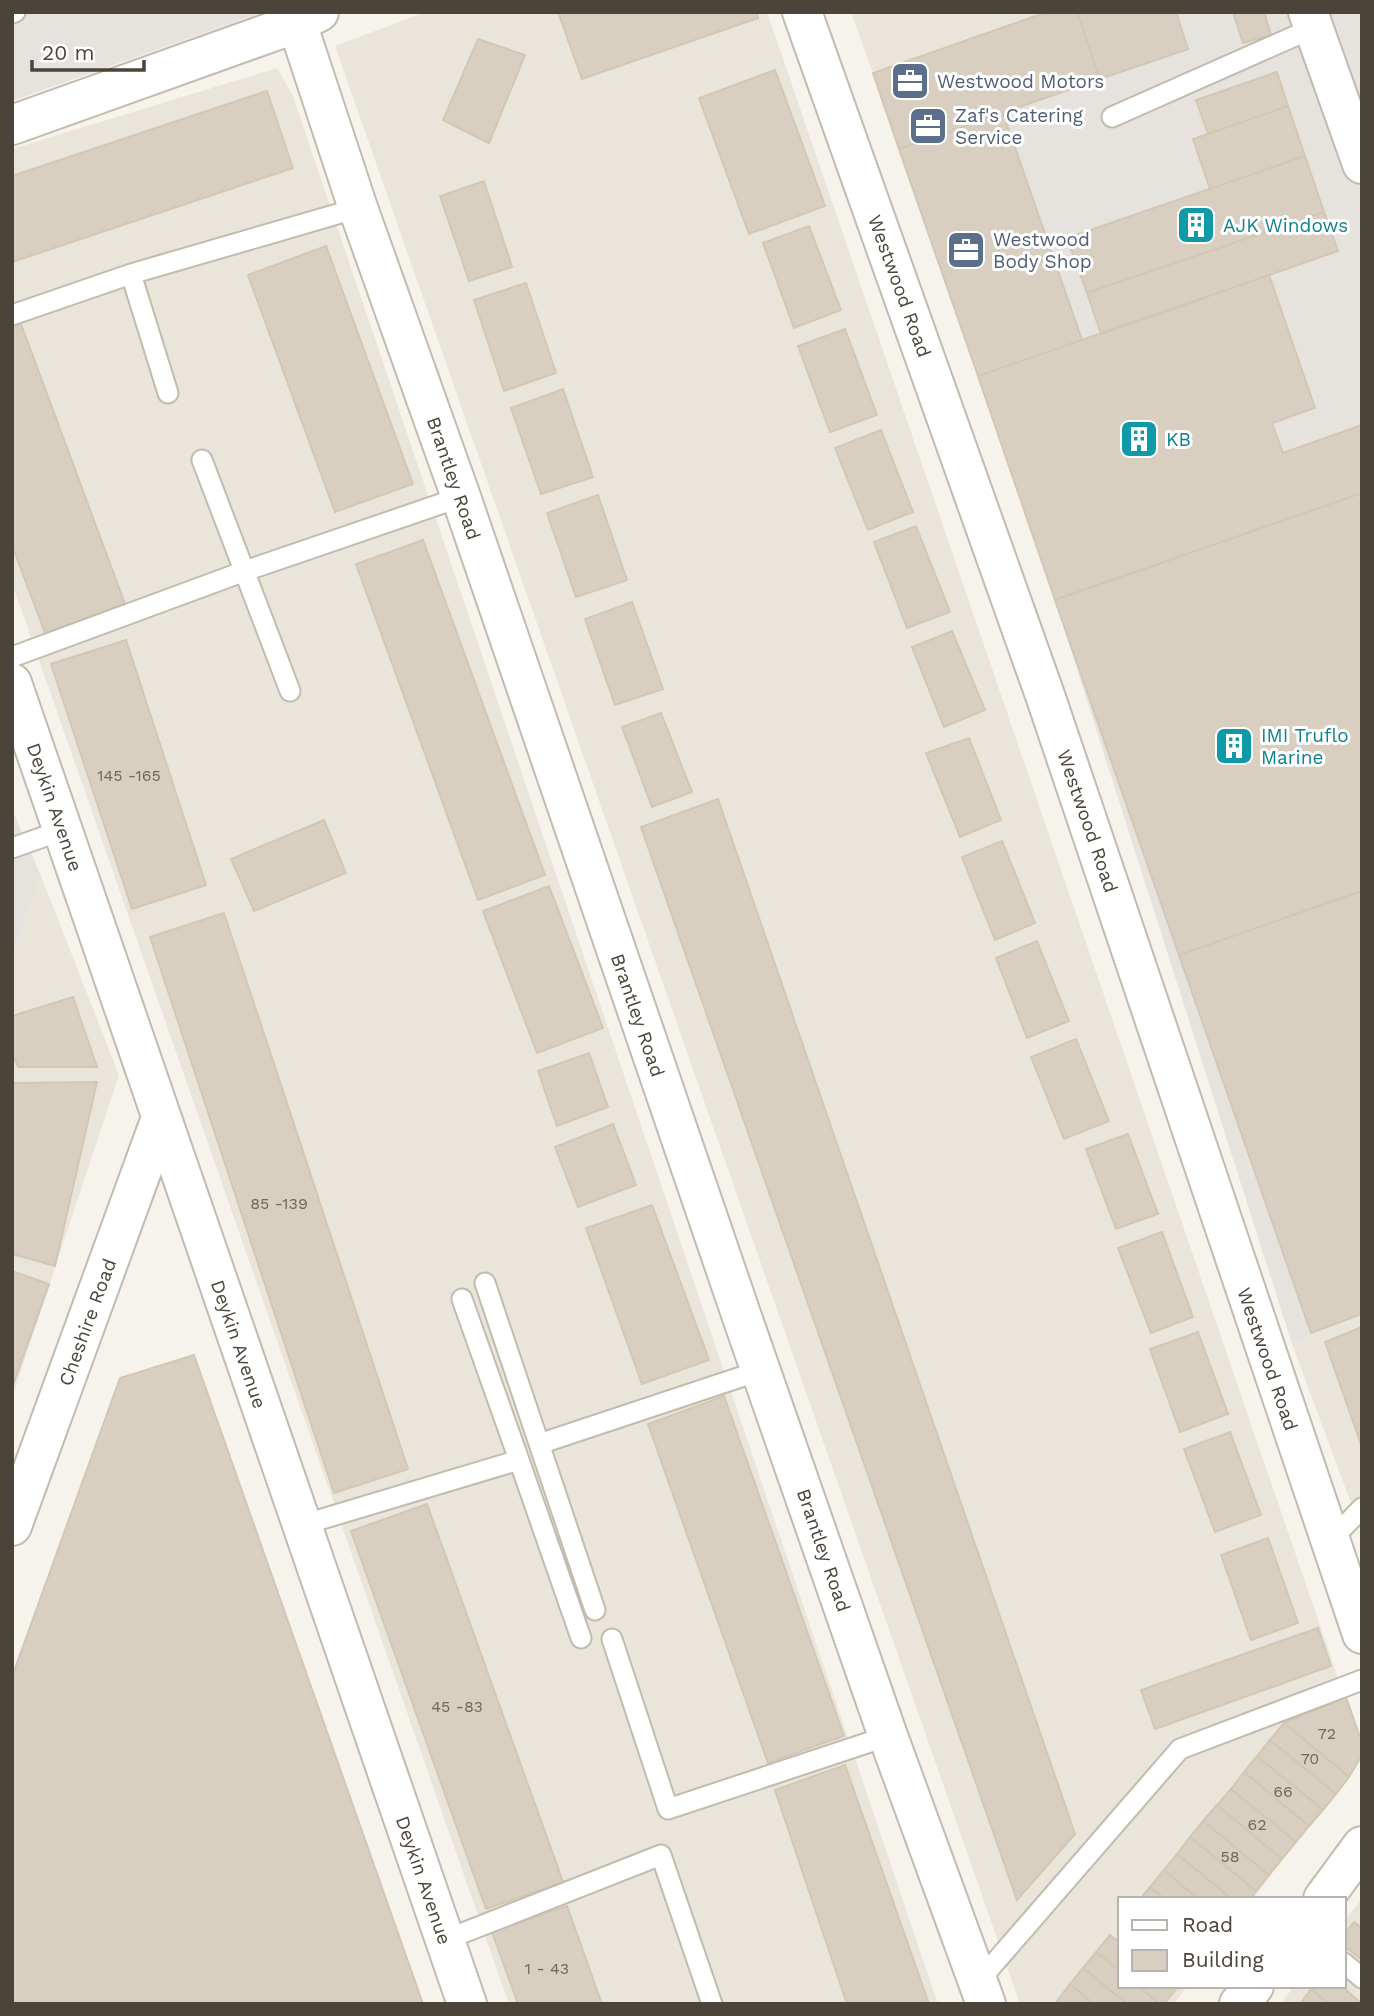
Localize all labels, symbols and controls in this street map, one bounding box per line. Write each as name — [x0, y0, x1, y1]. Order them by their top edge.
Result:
scale bar — [32, 28, 144, 72]
text: 20 m — [42, 40, 94, 65]
office icon: Westwood Motors — [889, 60, 931, 102]
place label: Westwood Motors — [937, 70, 1104, 93]
place label: Zaf's Catering Service — [955, 104, 1084, 149]
office icon: Zaf's Catering Service — [907, 105, 949, 147]
building icon: AJK Windows — [1175, 204, 1217, 246]
street label: Westwood Road — [863, 212, 936, 360]
place label: AJK Windows — [1223, 214, 1348, 237]
place label: Westwood Body Shop — [993, 228, 1092, 273]
office icon: Westwood Body Shop — [945, 229, 987, 271]
street label: Brantley Road — [422, 414, 485, 543]
building icon: KB — [1118, 418, 1160, 460]
place label: KB — [1166, 428, 1191, 451]
place label: IMI Truflo Marine — [1261, 724, 1349, 769]
building icon: IMI Truflo Marine — [1213, 725, 1255, 767]
street label: Deykin Avenue — [22, 740, 87, 875]
street label: Westwood Road — [1052, 747, 1123, 896]
house number: 145 -165 — [97, 766, 161, 785]
street label: Brantley Road — [606, 951, 669, 1080]
house number: 85 -139 — [250, 1194, 308, 1213]
street label: Cheshire Road — [54, 1255, 121, 1389]
street label: Deykin Avenue — [206, 1277, 271, 1412]
street label: Westwood Road — [1232, 1285, 1303, 1434]
street label: Brantley Road — [792, 1486, 855, 1615]
house number: 45 -83 — [431, 1697, 483, 1716]
house number: 72 — [1318, 1724, 1336, 1743]
house number: 70 — [1301, 1749, 1319, 1768]
house number: 66 — [1273, 1782, 1293, 1801]
street label: Deykin Avenue — [391, 1813, 456, 1948]
house number: 62 — [1247, 1815, 1267, 1834]
house number: 58 — [1220, 1847, 1240, 1866]
legend — [1118, 1897, 1346, 1988]
text: Road — [1182, 1912, 1233, 1937]
text: Building — [1182, 1947, 1264, 1972]
house number: 1 - 43 — [525, 1959, 569, 1978]

